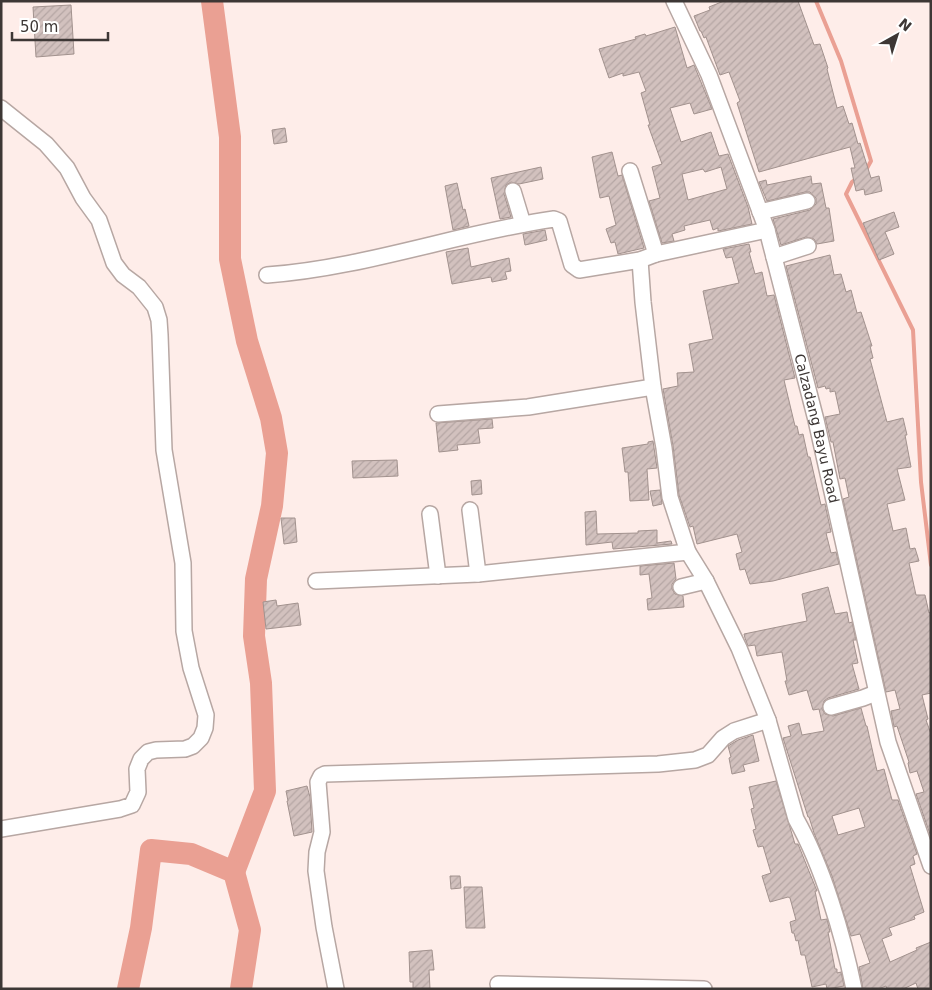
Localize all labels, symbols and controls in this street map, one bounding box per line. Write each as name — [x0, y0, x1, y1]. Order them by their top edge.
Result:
scale bar — [12, 10, 109, 42]
north arrow — [872, 10, 922, 60]
text: N — [896, 15, 915, 35]
text: 50 m — [20, 18, 58, 36]
street label: Calzadang Bayu Road — [791, 352, 842, 505]

